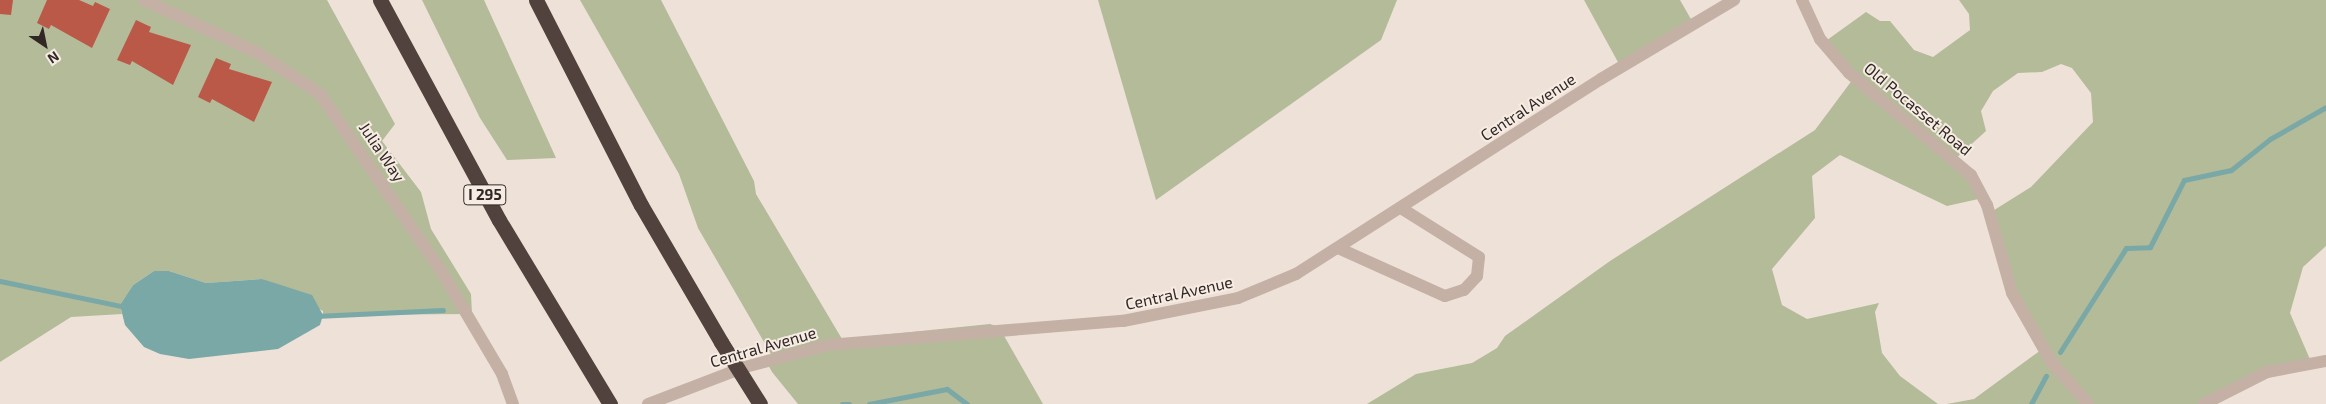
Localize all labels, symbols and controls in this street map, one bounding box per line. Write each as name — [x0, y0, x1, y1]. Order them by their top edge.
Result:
north arrow — [20, 20, 70, 70]
text: N — [45, 48, 63, 68]
street label: Old Pocasset Road — [1860, 58, 1976, 160]
street label: Central Avenue — [1477, 69, 1579, 145]
street label: Julia Way — [355, 119, 409, 185]
road number: I 295 — [462, 182, 508, 208]
street label: Central Avenue — [1123, 272, 1235, 314]
street label: Central Avenue — [707, 323, 819, 371]

